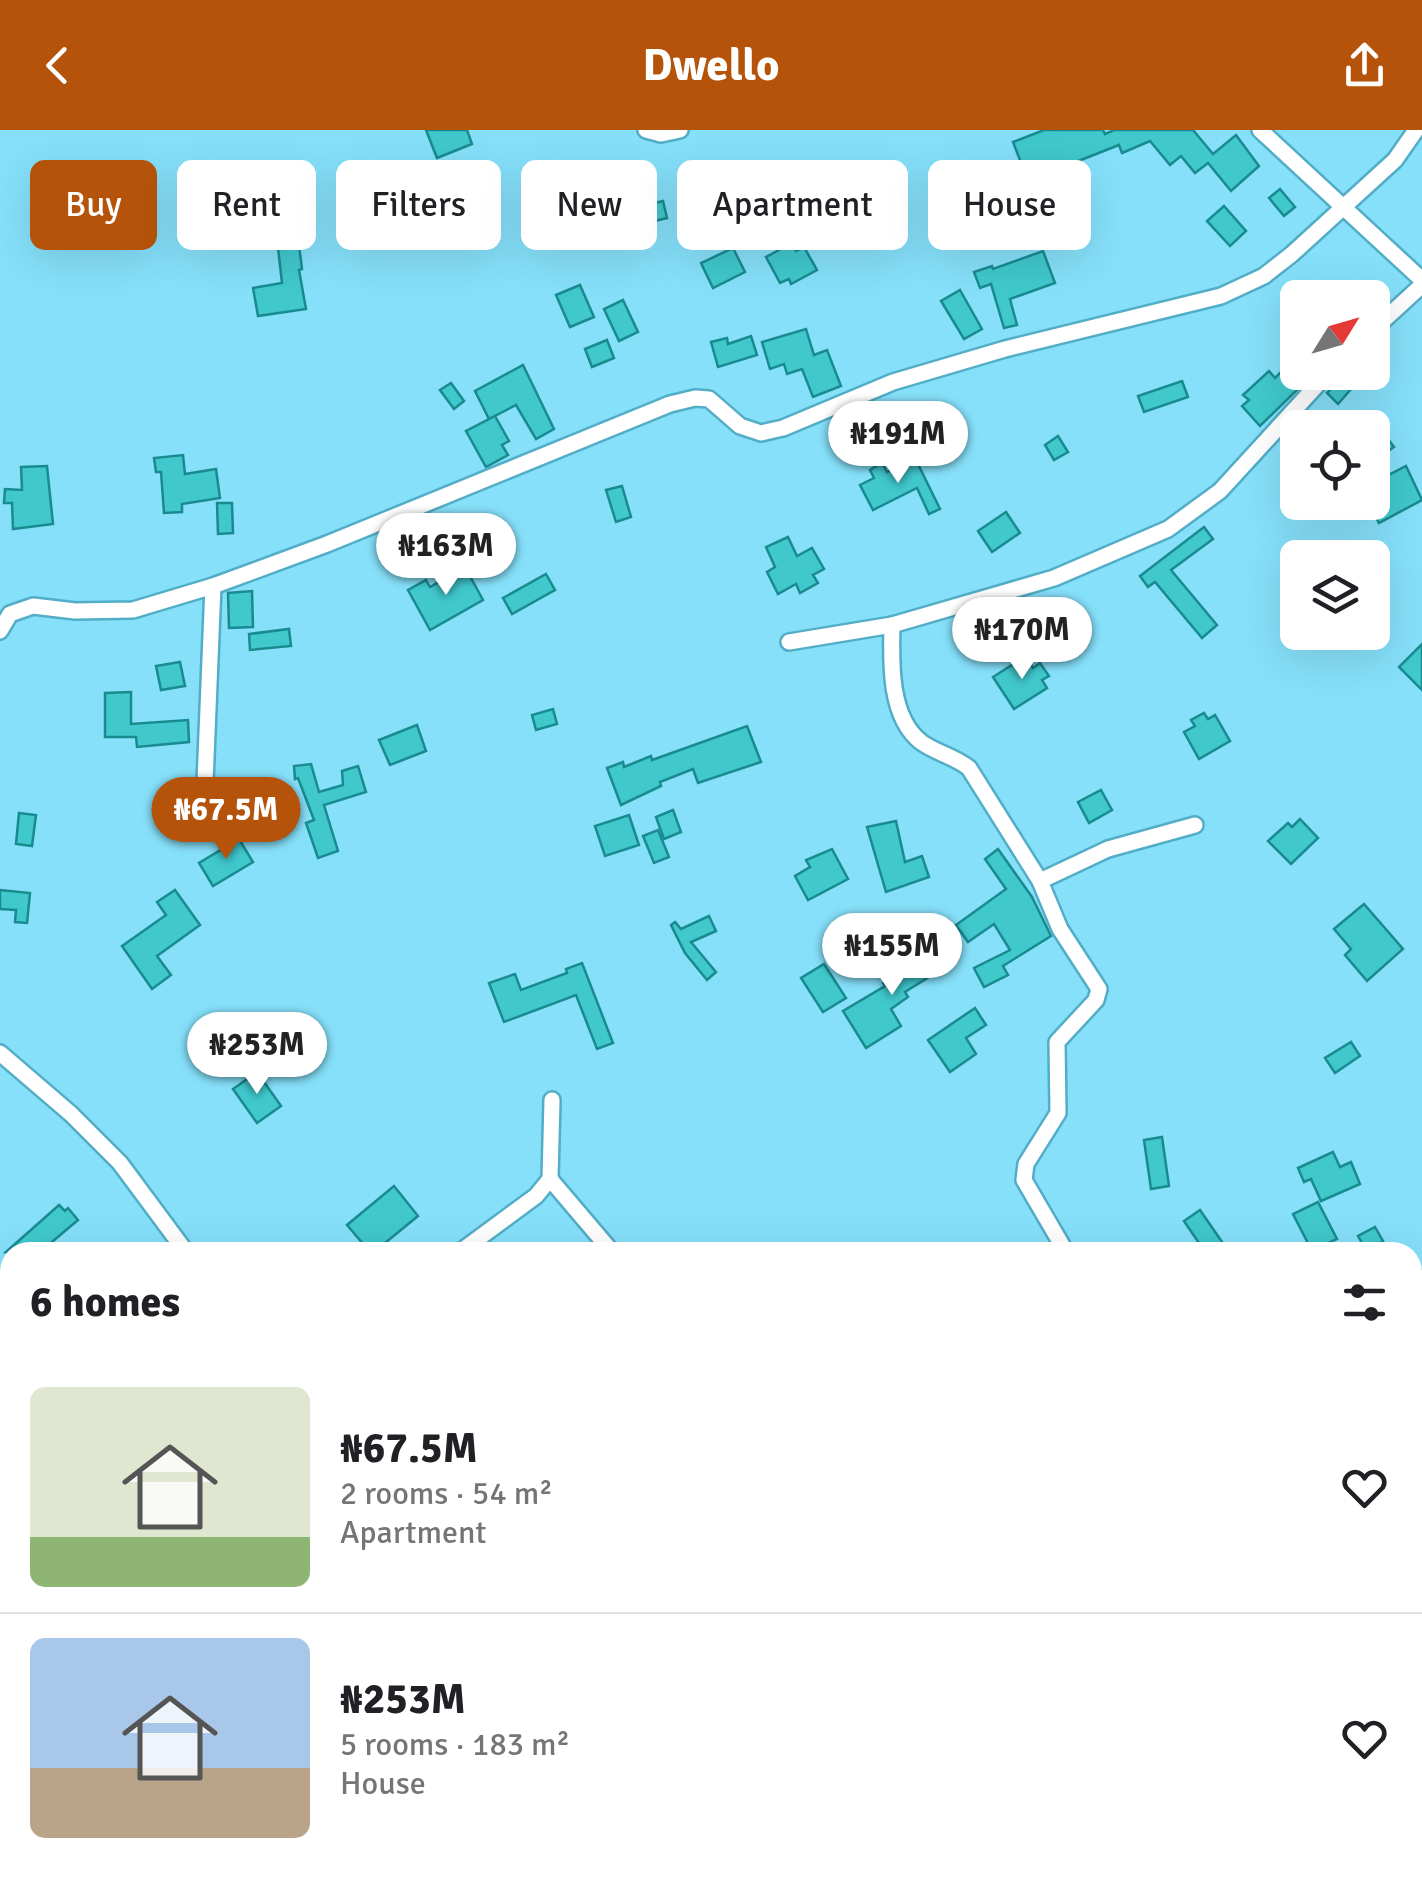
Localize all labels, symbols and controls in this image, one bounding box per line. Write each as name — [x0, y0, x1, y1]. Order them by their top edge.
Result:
icon: back — [30, 38, 85, 93]
text: Dwello — [643, 38, 779, 93]
icon: share — [1337, 38, 1392, 93]
chip: Buy — [30, 160, 157, 250]
chip: Rent — [177, 160, 316, 250]
chip: Filters — [336, 160, 501, 250]
chip: New — [521, 160, 657, 250]
chip: Apartment — [677, 160, 908, 250]
chip: House — [928, 160, 1091, 250]
north arrow — [1280, 280, 1390, 390]
map controls — [1280, 280, 1390, 650]
pin: ₦191M — [828, 401, 968, 486]
button: locate — [1280, 410, 1390, 520]
text: ₦191M — [850, 414, 946, 453]
pin: ₦163M — [376, 513, 516, 598]
text: ₦163M — [398, 526, 494, 565]
button: layers — [1280, 540, 1390, 650]
pin: ₦170M — [952, 597, 1092, 682]
text: ₦170M — [974, 610, 1070, 649]
pin: ₦67.5M — [145, 777, 307, 862]
text: ₦67.5M — [174, 790, 278, 829]
pin: ₦155M — [822, 913, 962, 998]
text: ₦155M — [844, 926, 940, 965]
pin: ₦253M — [187, 1012, 327, 1097]
text: ₦253M — [209, 1025, 305, 1064]
icon: filters — [1337, 1275, 1392, 1330]
text: 6 homes — [30, 1277, 180, 1328]
text: ₦67.5M — [340, 1423, 478, 1474]
icon: home — [110, 1427, 230, 1547]
icon: heart — [1337, 1460, 1392, 1515]
text: 2 rooms · 54 m² — [340, 1474, 553, 1513]
text: Apartment — [340, 1513, 487, 1552]
text: ₦253M — [340, 1674, 466, 1725]
icon: home — [110, 1678, 230, 1798]
icon: heart — [1337, 1711, 1392, 1766]
text: 5 rooms · 183 m² — [340, 1725, 570, 1764]
text: House — [340, 1764, 426, 1803]

